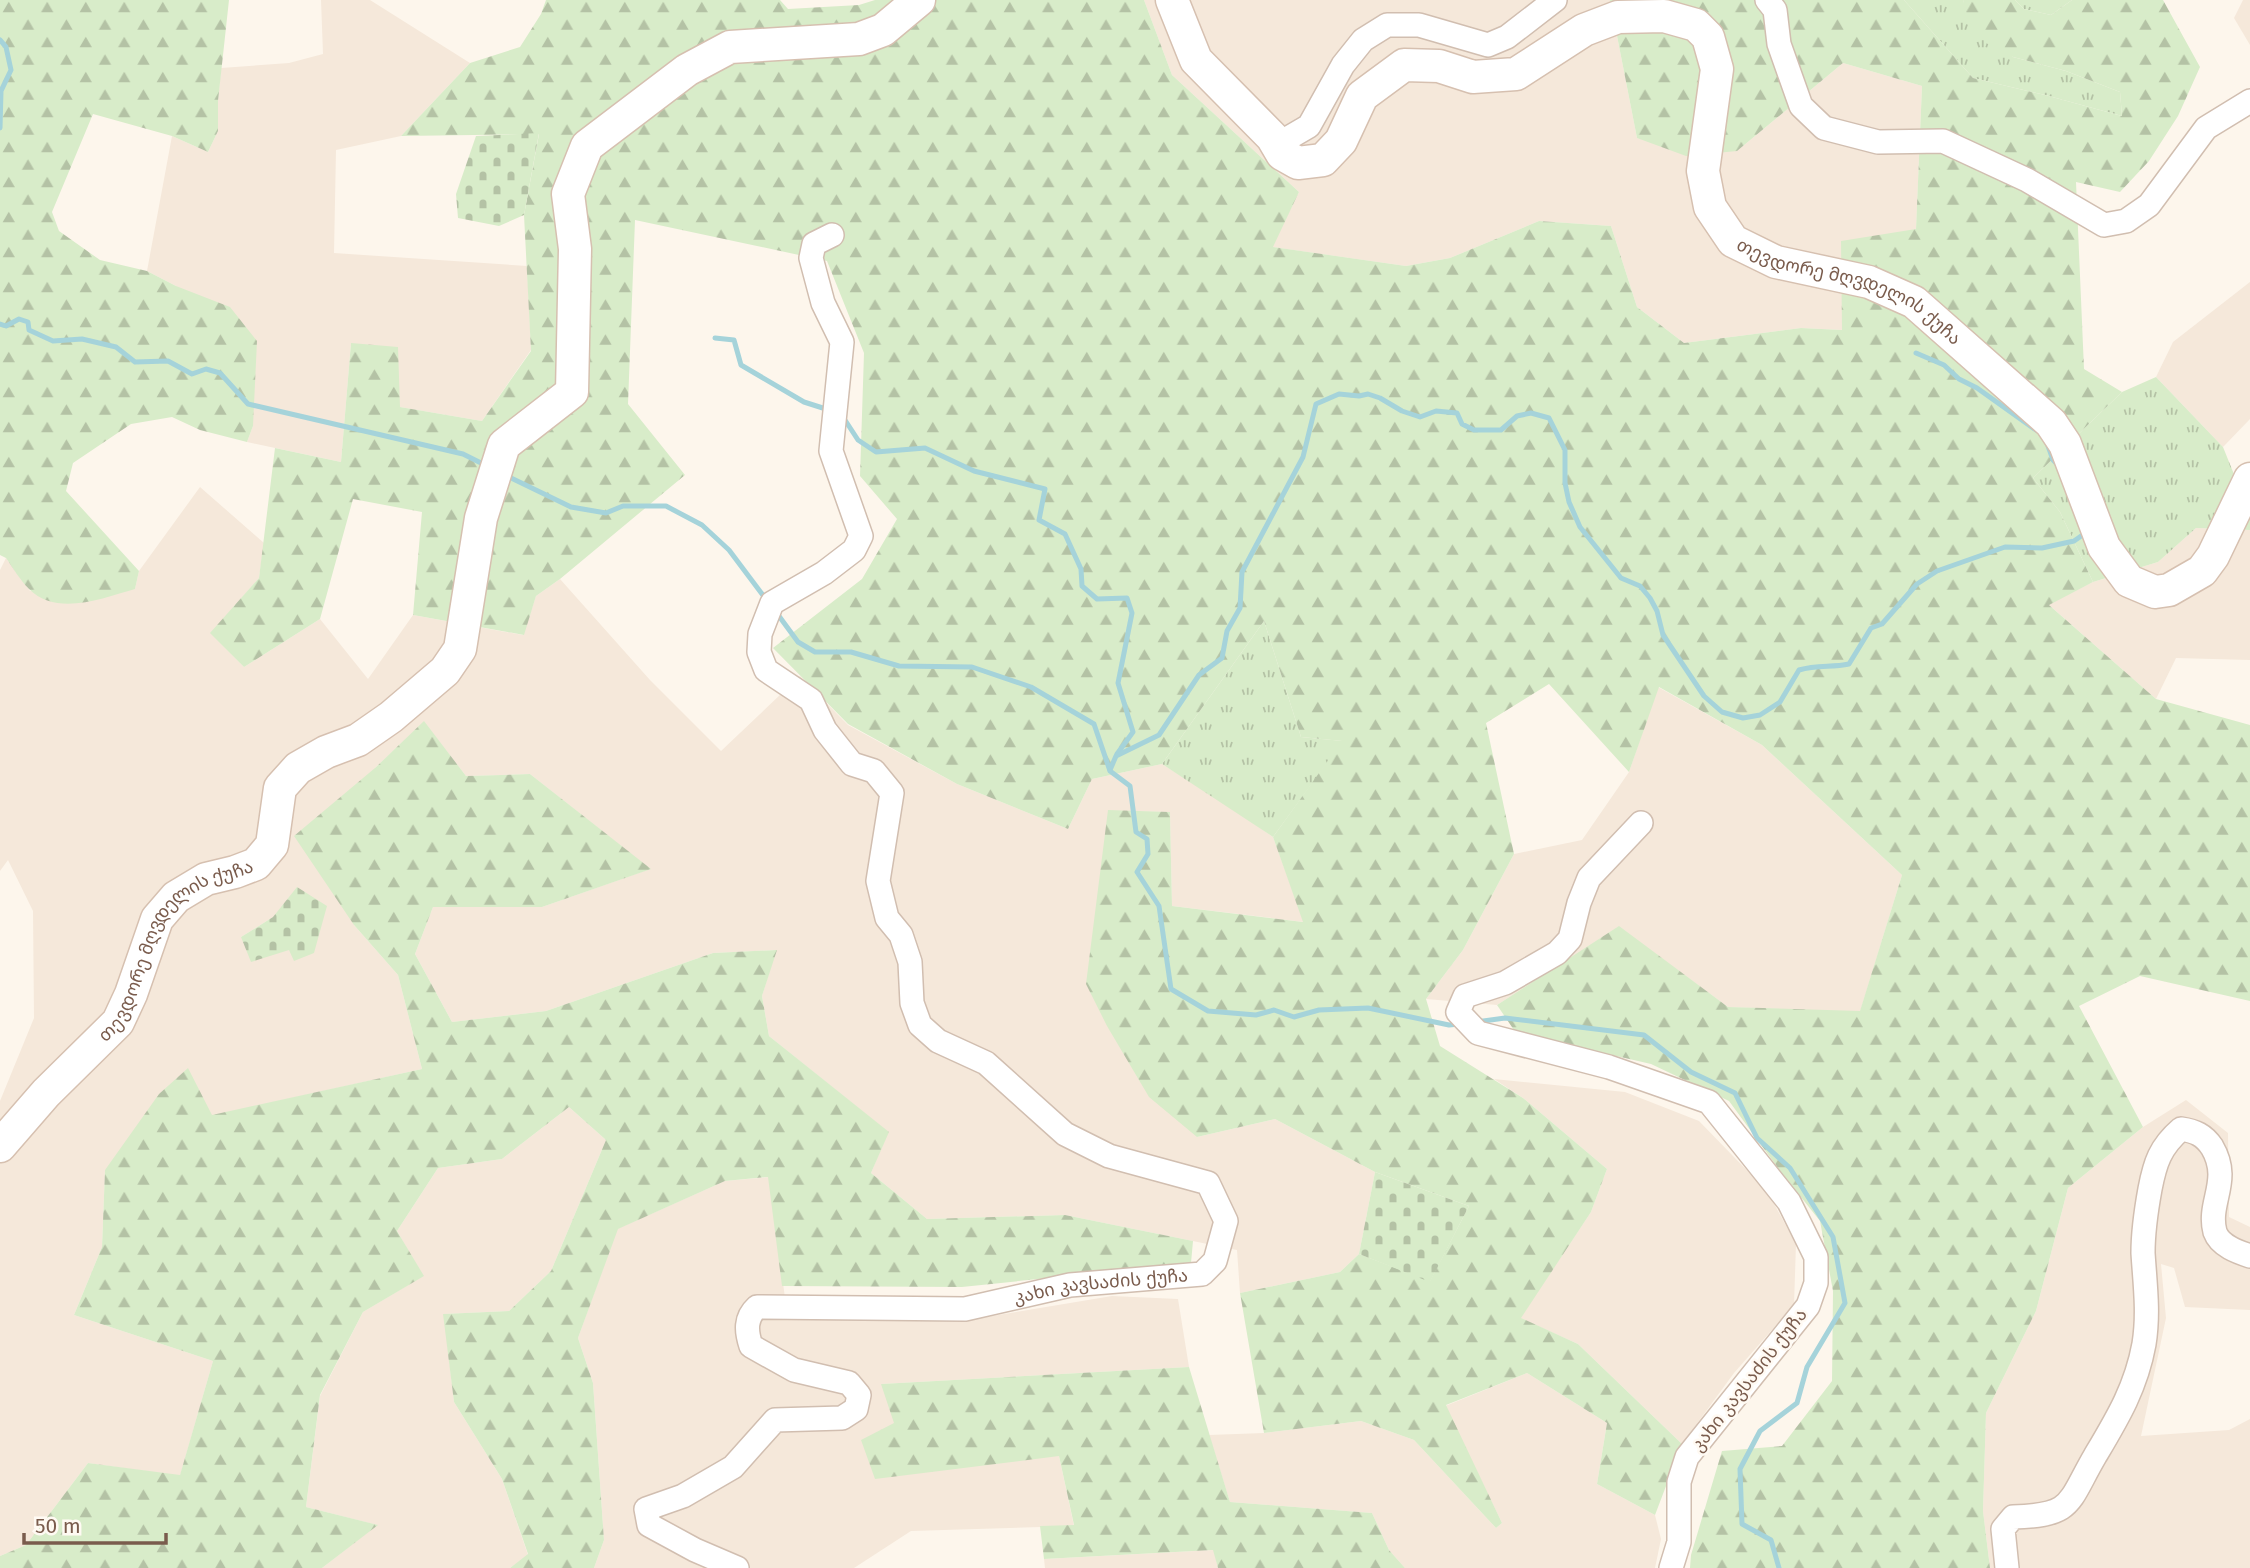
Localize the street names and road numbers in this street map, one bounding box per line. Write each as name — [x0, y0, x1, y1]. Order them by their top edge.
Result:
street label: თევდორე მღვდელის ქუჩა — [1733, 234, 1966, 349]
street label: თევდორე მღვდელის ქუჩა — [94, 855, 256, 1046]
street label: კახი კავსაძის ქუჩა — [1012, 1264, 1189, 1309]
street label: კახი კავსაძის ქუჩა — [1686, 1304, 1812, 1456]

